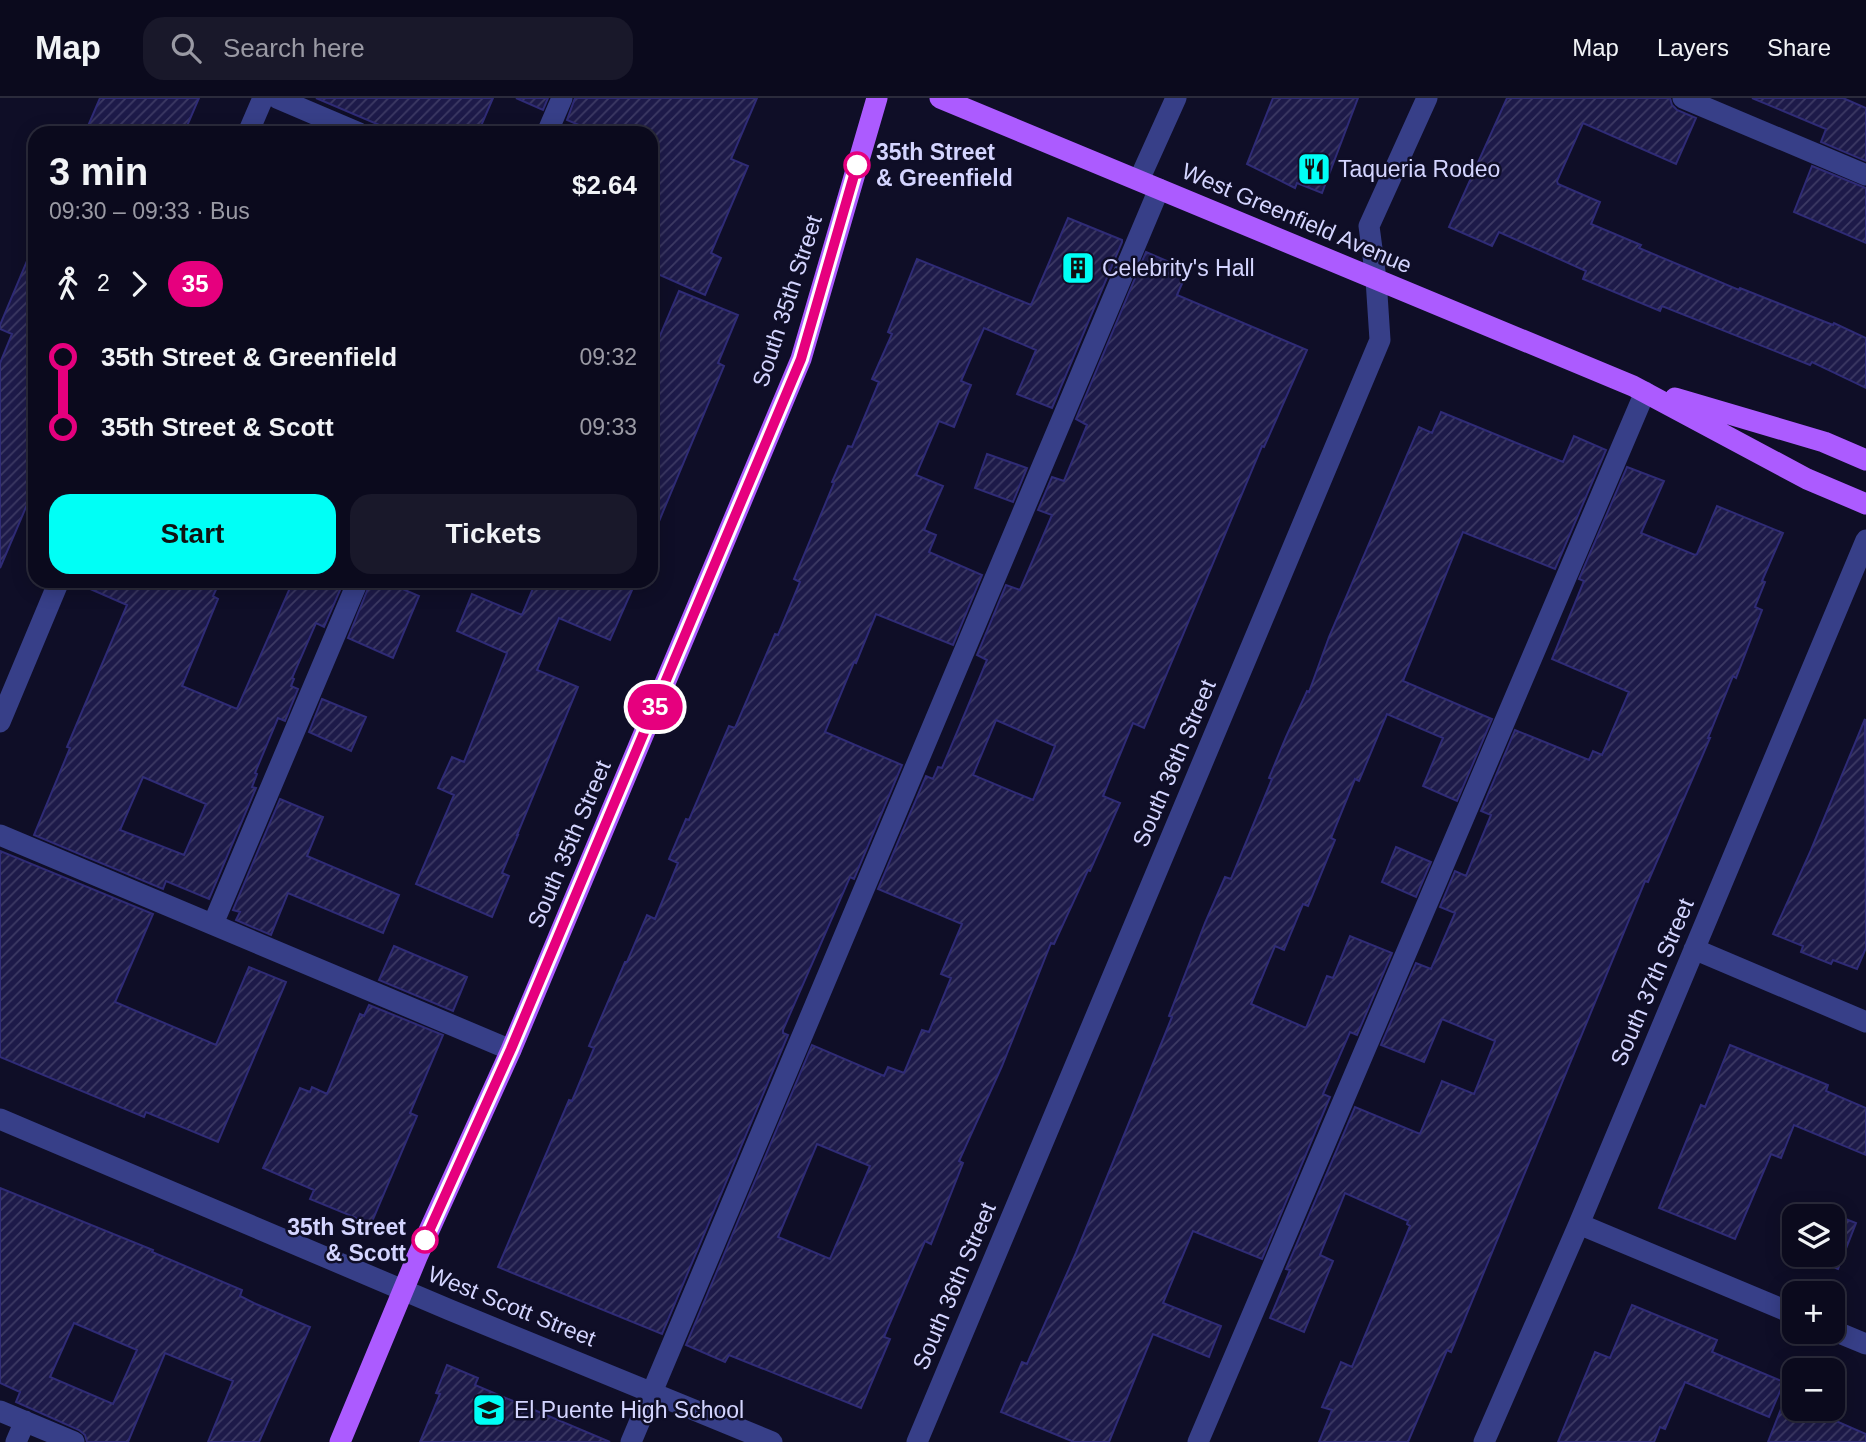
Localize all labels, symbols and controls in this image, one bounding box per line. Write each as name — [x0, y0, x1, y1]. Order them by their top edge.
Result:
search box — [143, 17, 633, 80]
text: Map — [35, 29, 101, 66]
icon: search — [167, 29, 205, 67]
text: Search here — [223, 33, 365, 63]
text: Map — [1572, 34, 1619, 61]
text: Layers — [1657, 34, 1729, 61]
text: Share — [1767, 34, 1831, 61]
place label: 35th Street & Greenfield — [876, 139, 1013, 191]
restaurant icon: Taqueria Rodeo — [1295, 150, 1333, 188]
text: 3 min — [49, 151, 148, 193]
marker: 35th Street & Greenfield — [844, 152, 870, 178]
place label: Taqueria Rodeo — [1338, 156, 1500, 182]
street label: West Greenfield Avenue — [1178, 158, 1416, 278]
text: $2.64 — [572, 170, 637, 200]
text: 09:30 – 09:33 · Bus — [49, 198, 250, 224]
street label: South 35th Street — [747, 211, 827, 390]
building icon: Celebrity's Hall — [1059, 249, 1097, 287]
place label: Celebrity's Hall — [1102, 255, 1255, 281]
icon: walk — [49, 265, 87, 303]
icon: forward — [120, 265, 158, 303]
text: 2 — [97, 270, 110, 296]
text: 35 — [182, 270, 209, 297]
text: 35th Street & Greenfield — [101, 342, 397, 372]
text: 09:32 — [579, 344, 637, 370]
text: 35th Street & Scott — [101, 412, 334, 442]
text: 09:33 — [579, 414, 637, 440]
button: Start — [49, 494, 336, 574]
button: Tickets — [350, 494, 637, 574]
street label: South 36th Street — [1127, 675, 1221, 850]
line badge: 35 — [624, 684, 686, 730]
text: 35 — [642, 693, 668, 720]
street label: South 35th Street — [522, 756, 616, 931]
street label: South 37th Street — [1605, 894, 1699, 1069]
street label: South 36th Street — [907, 1198, 1001, 1373]
map controls — [1782, 1204, 1845, 1421]
button: layers — [1782, 1204, 1845, 1267]
place label: 35th Street & Scott — [287, 1214, 406, 1266]
marker: 35th Street & Scott — [412, 1227, 438, 1253]
street label: West Scott Street — [424, 1261, 600, 1352]
button: + — [1782, 1281, 1845, 1344]
button: − — [1782, 1358, 1845, 1421]
school or university icon: El Puente High School — [470, 1391, 508, 1429]
place label: El Puente High School — [514, 1397, 744, 1423]

